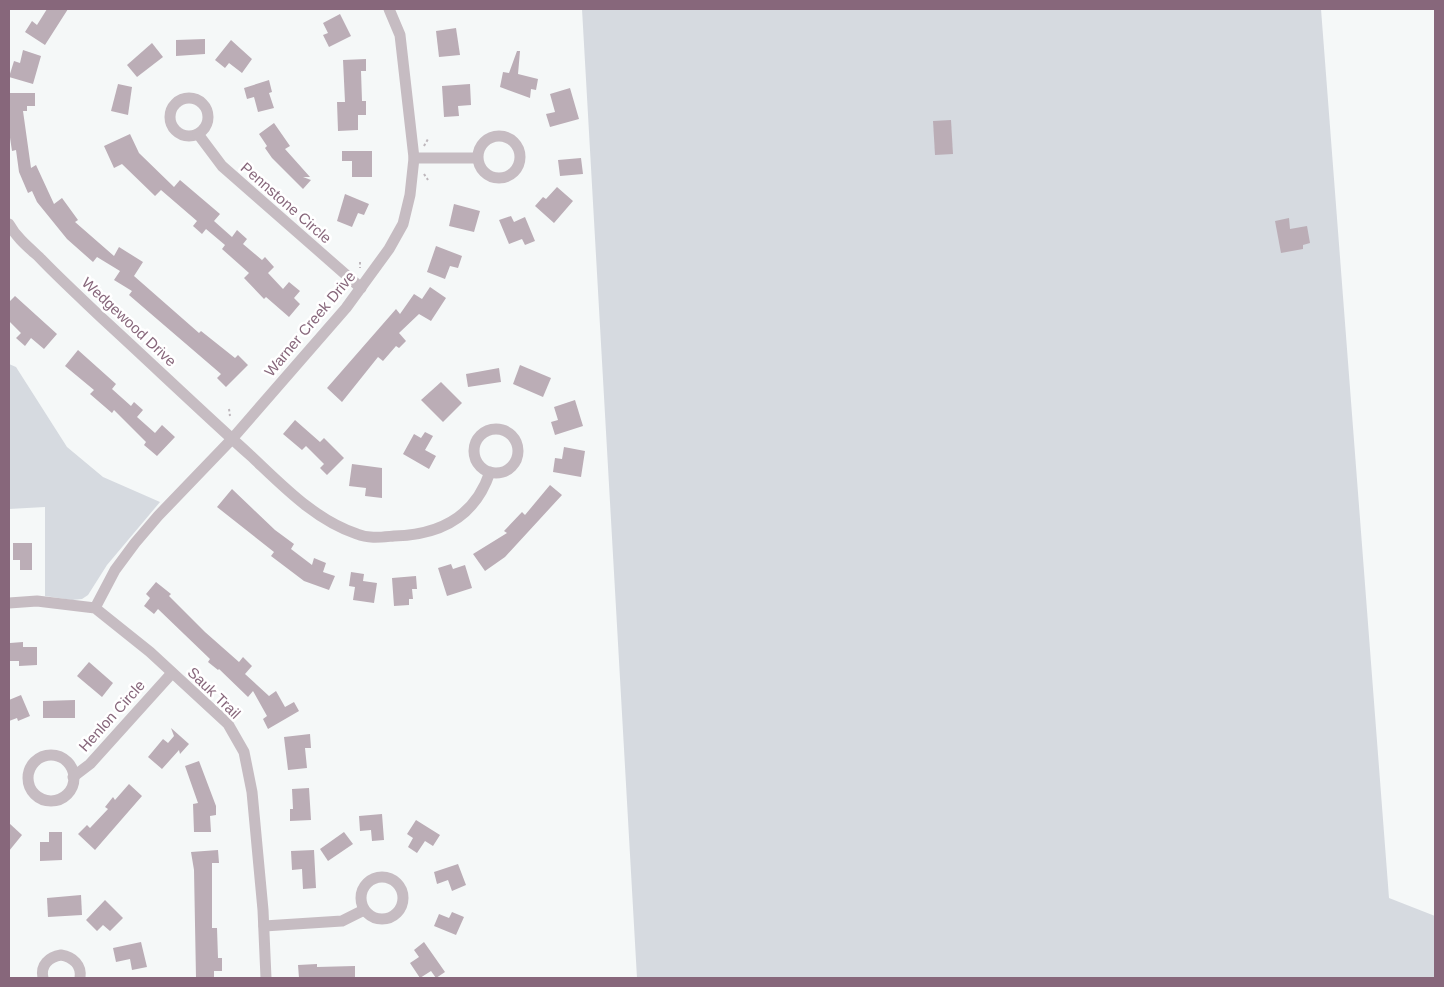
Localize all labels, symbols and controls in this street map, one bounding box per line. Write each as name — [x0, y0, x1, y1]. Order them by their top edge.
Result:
street label: Pennstone Circle — [238, 159, 335, 247]
street label: Warner Creek Drive — [261, 268, 359, 380]
street label: Wedgewood Drive — [79, 274, 180, 370]
street label: Sauk Trail — [184, 663, 244, 722]
street label: Henlon Circle — [75, 677, 148, 755]

